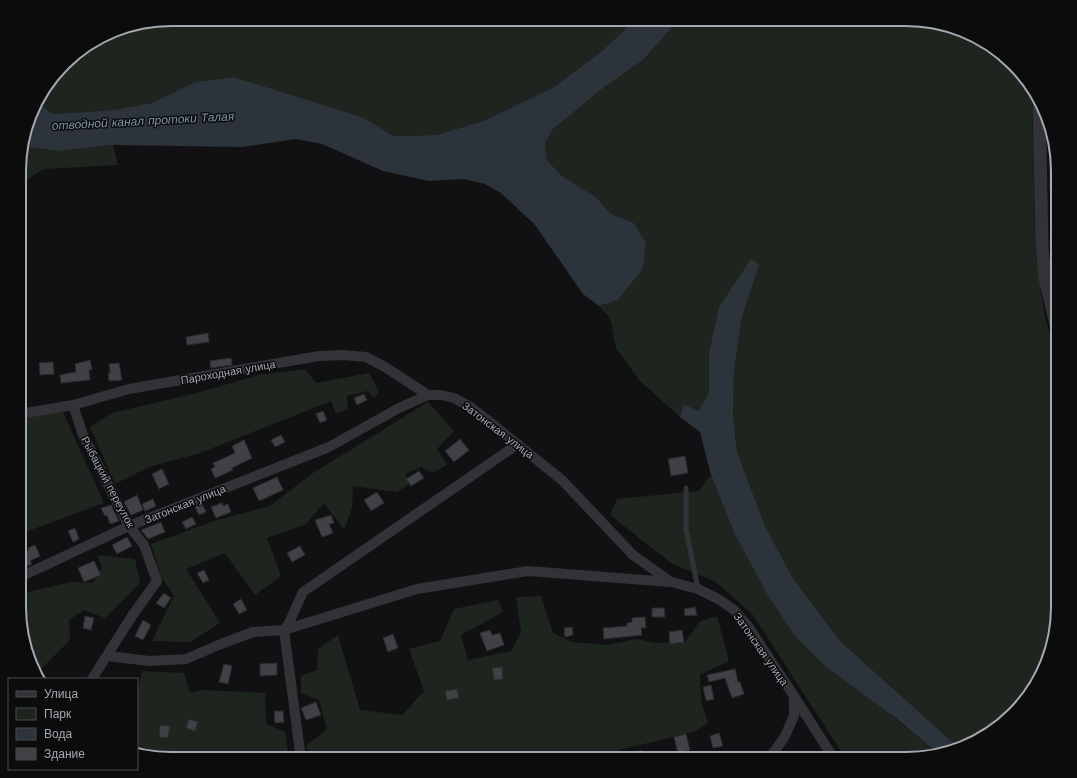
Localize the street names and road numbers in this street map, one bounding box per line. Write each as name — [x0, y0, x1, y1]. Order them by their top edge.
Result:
street label: Пароходная улица — [180, 358, 277, 387]
street label: Затонская улица — [459, 399, 537, 462]
street label: Рыбацкий переулок — [78, 434, 137, 530]
street label: Затонская улица — [143, 482, 228, 527]
street label: Затонская улица — [731, 610, 791, 689]

